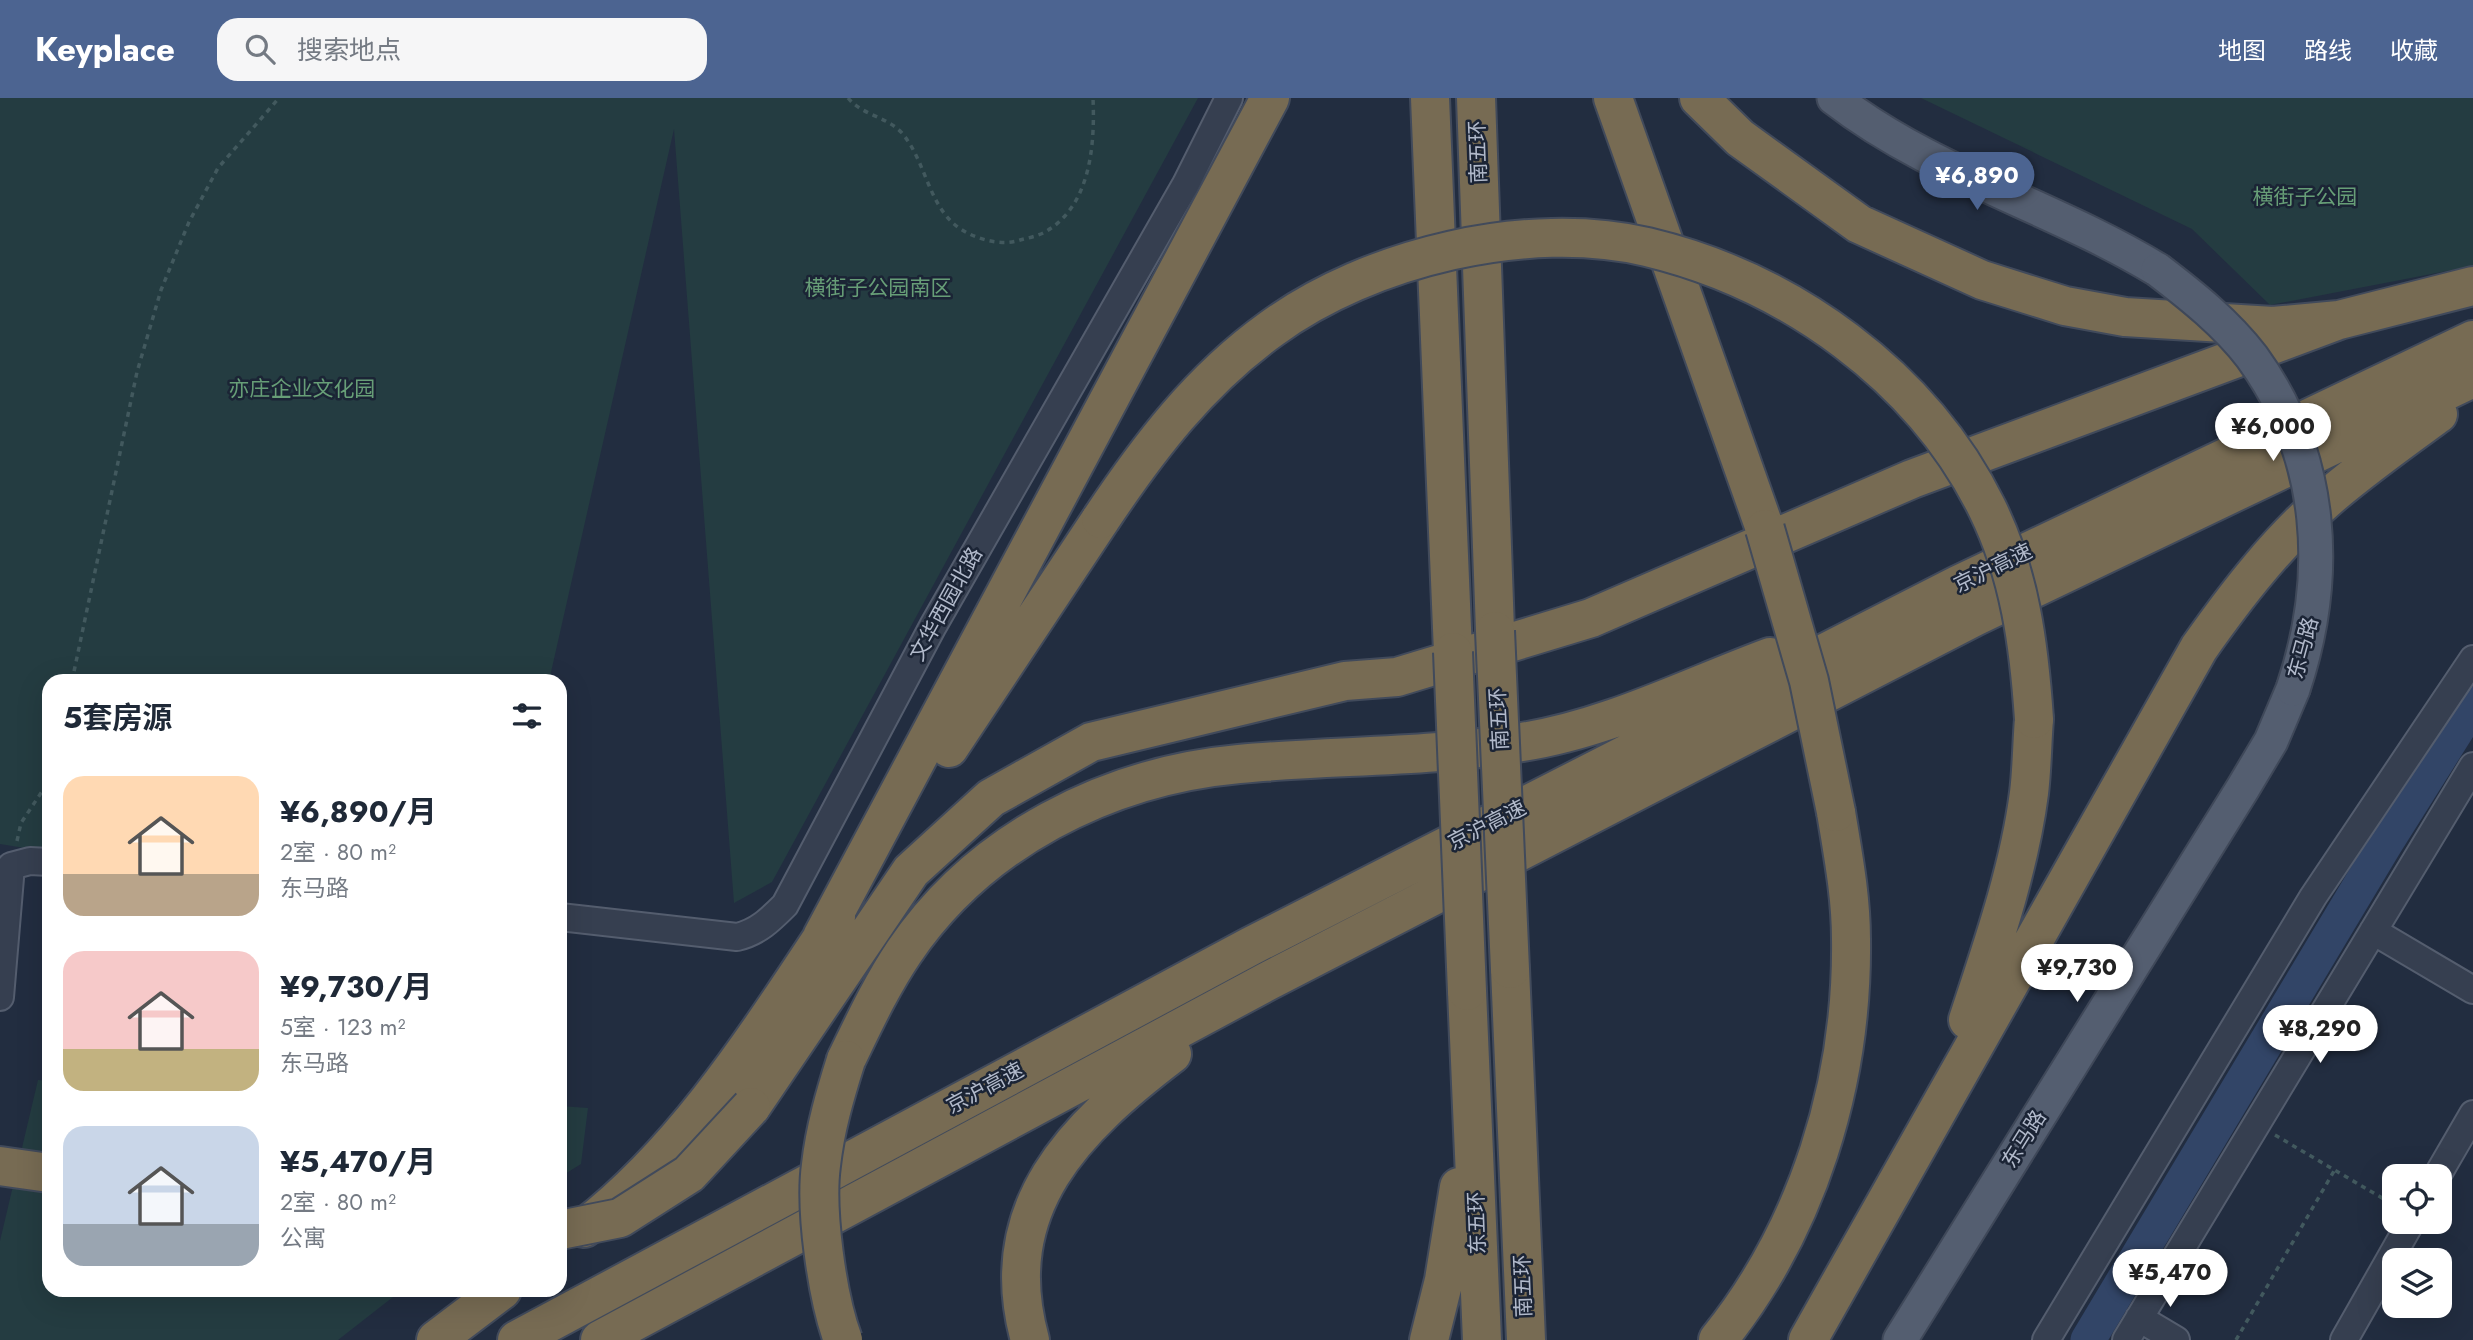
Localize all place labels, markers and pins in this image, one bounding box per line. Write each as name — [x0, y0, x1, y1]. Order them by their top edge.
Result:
pin: ¥6,890 — [1920, 152, 2034, 212]
pin: ¥6,000 — [2216, 404, 2330, 463]
pin: ¥9,730 — [2020, 944, 2134, 1004]
pin: ¥8,290 — [2263, 1006, 2377, 1065]
pin: ¥5,470 — [2113, 1250, 2227, 1309]

